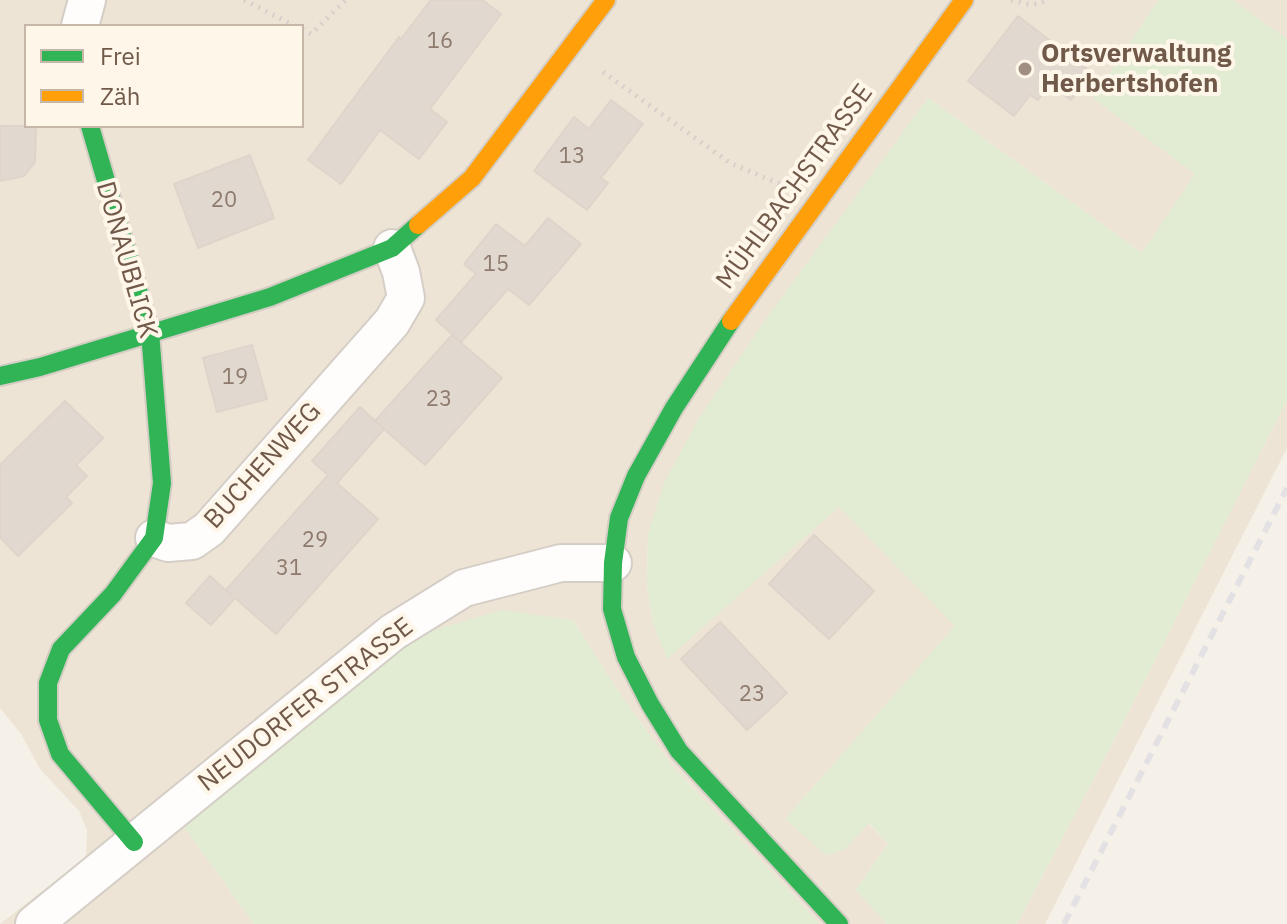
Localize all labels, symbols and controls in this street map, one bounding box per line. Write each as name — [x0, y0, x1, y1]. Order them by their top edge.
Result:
legend — [24, 24, 304, 128]
house number: 16 — [427, 29, 453, 55]
place label: Ortsverwaltung Herbertshofen — [1041, 38, 1231, 100]
text: Frei — [100, 40, 141, 72]
marker: Ortsverwaltung Herbertshofen — [1016, 60, 1034, 78]
street label: MÜHLBACHSTRASSE — [710, 78, 880, 296]
text: Zäh — [100, 80, 140, 112]
house number: 13 — [559, 144, 585, 170]
street label: DONAUBLICK — [89, 178, 163, 342]
house number: 20 — [211, 188, 237, 214]
house number: 15 — [483, 252, 509, 278]
house number: 19 — [222, 365, 248, 391]
house number: 23 — [426, 387, 452, 413]
street label: BUCHENWEG — [198, 396, 328, 536]
house number: 29 — [302, 528, 328, 554]
house number: 31 — [276, 556, 302, 582]
street label: NEUDORFER STRASSE — [192, 611, 420, 799]
house number: 23 — [739, 682, 765, 708]

